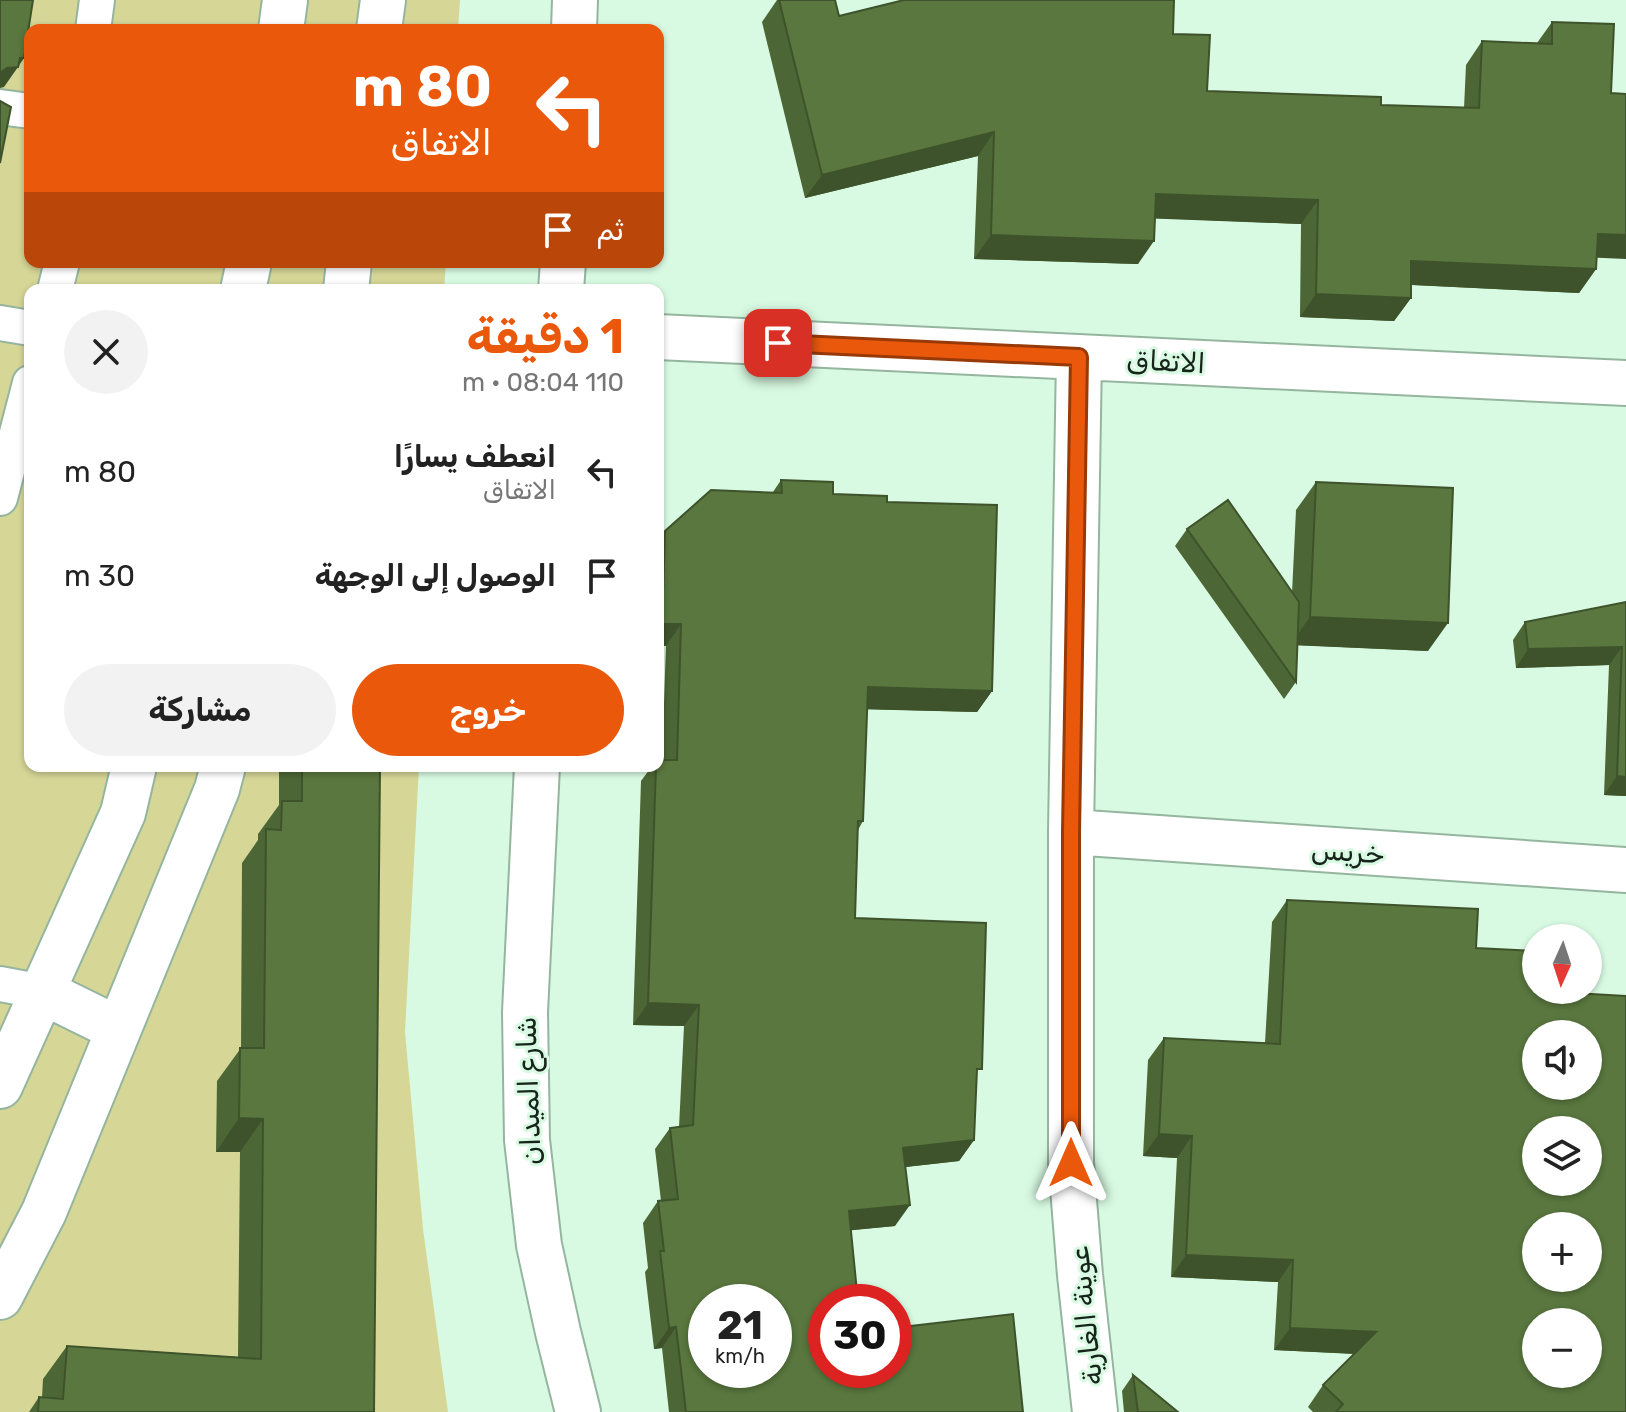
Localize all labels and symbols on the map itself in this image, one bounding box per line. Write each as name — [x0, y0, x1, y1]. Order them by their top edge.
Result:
pin — [744, 309, 812, 377]
street label: الاتفاق — [1126, 343, 1206, 380]
street label: خريس — [1310, 832, 1386, 871]
north arrow — [1522, 924, 1602, 1004]
street label: شارع الميدان — [509, 1016, 551, 1166]
position arrow — [1029, 1121, 1113, 1205]
street label: عوينة الغارية — [1062, 1245, 1109, 1387]
speed limit sign: 30 — [808, 1284, 912, 1388]

